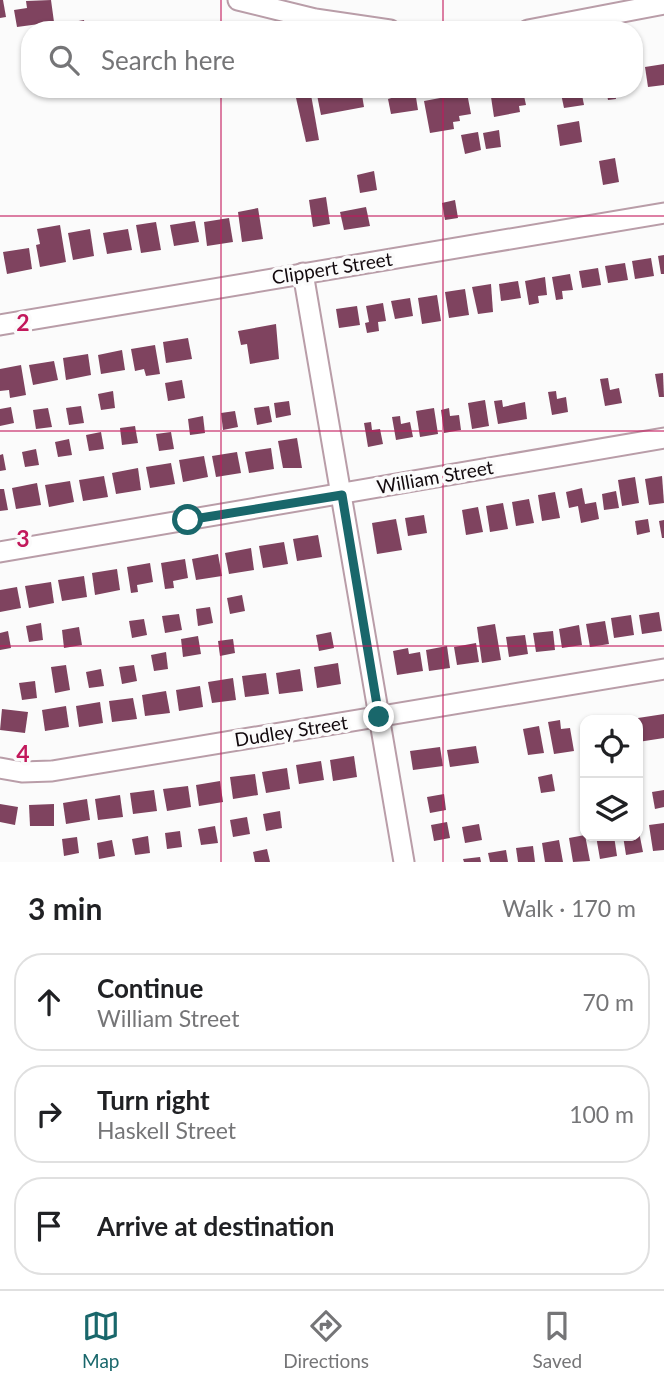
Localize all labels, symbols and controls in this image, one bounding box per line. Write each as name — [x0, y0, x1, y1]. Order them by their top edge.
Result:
search box — [21, 21, 643, 98]
icon: search — [45, 41, 83, 79]
text: Search here — [101, 44, 235, 76]
street label: Clippert Street — [270, 247, 394, 288]
text: 2 — [16, 308, 30, 336]
street label: William Street — [375, 455, 495, 498]
route start — [172, 504, 203, 535]
text: 3 — [16, 524, 30, 552]
route end — [363, 701, 394, 732]
street label: Dudley Street — [233, 710, 349, 751]
map controls — [580, 715, 643, 841]
button: locate — [580, 715, 643, 778]
text: 4 — [16, 739, 30, 767]
button: layers — [580, 778, 643, 841]
text: 3 min — [28, 890, 102, 926]
text: Walk · 170 m — [502, 894, 636, 922]
text: Continue — [97, 972, 203, 1004]
icon: ahead — [30, 983, 68, 1021]
text: 70 m — [583, 988, 634, 1016]
text: William Street — [97, 1004, 239, 1032]
text: Turn right — [97, 1084, 210, 1116]
icon: right — [30, 1095, 68, 1133]
text: 100 m — [569, 1100, 634, 1128]
text: Haskell Street — [97, 1116, 236, 1144]
icon: arrive — [30, 1207, 68, 1245]
text: Arrive at destination — [97, 1210, 334, 1242]
tab: Map — [82, 1307, 120, 1372]
tab: Directions — [283, 1307, 369, 1372]
tab: Saved — [533, 1307, 582, 1372]

